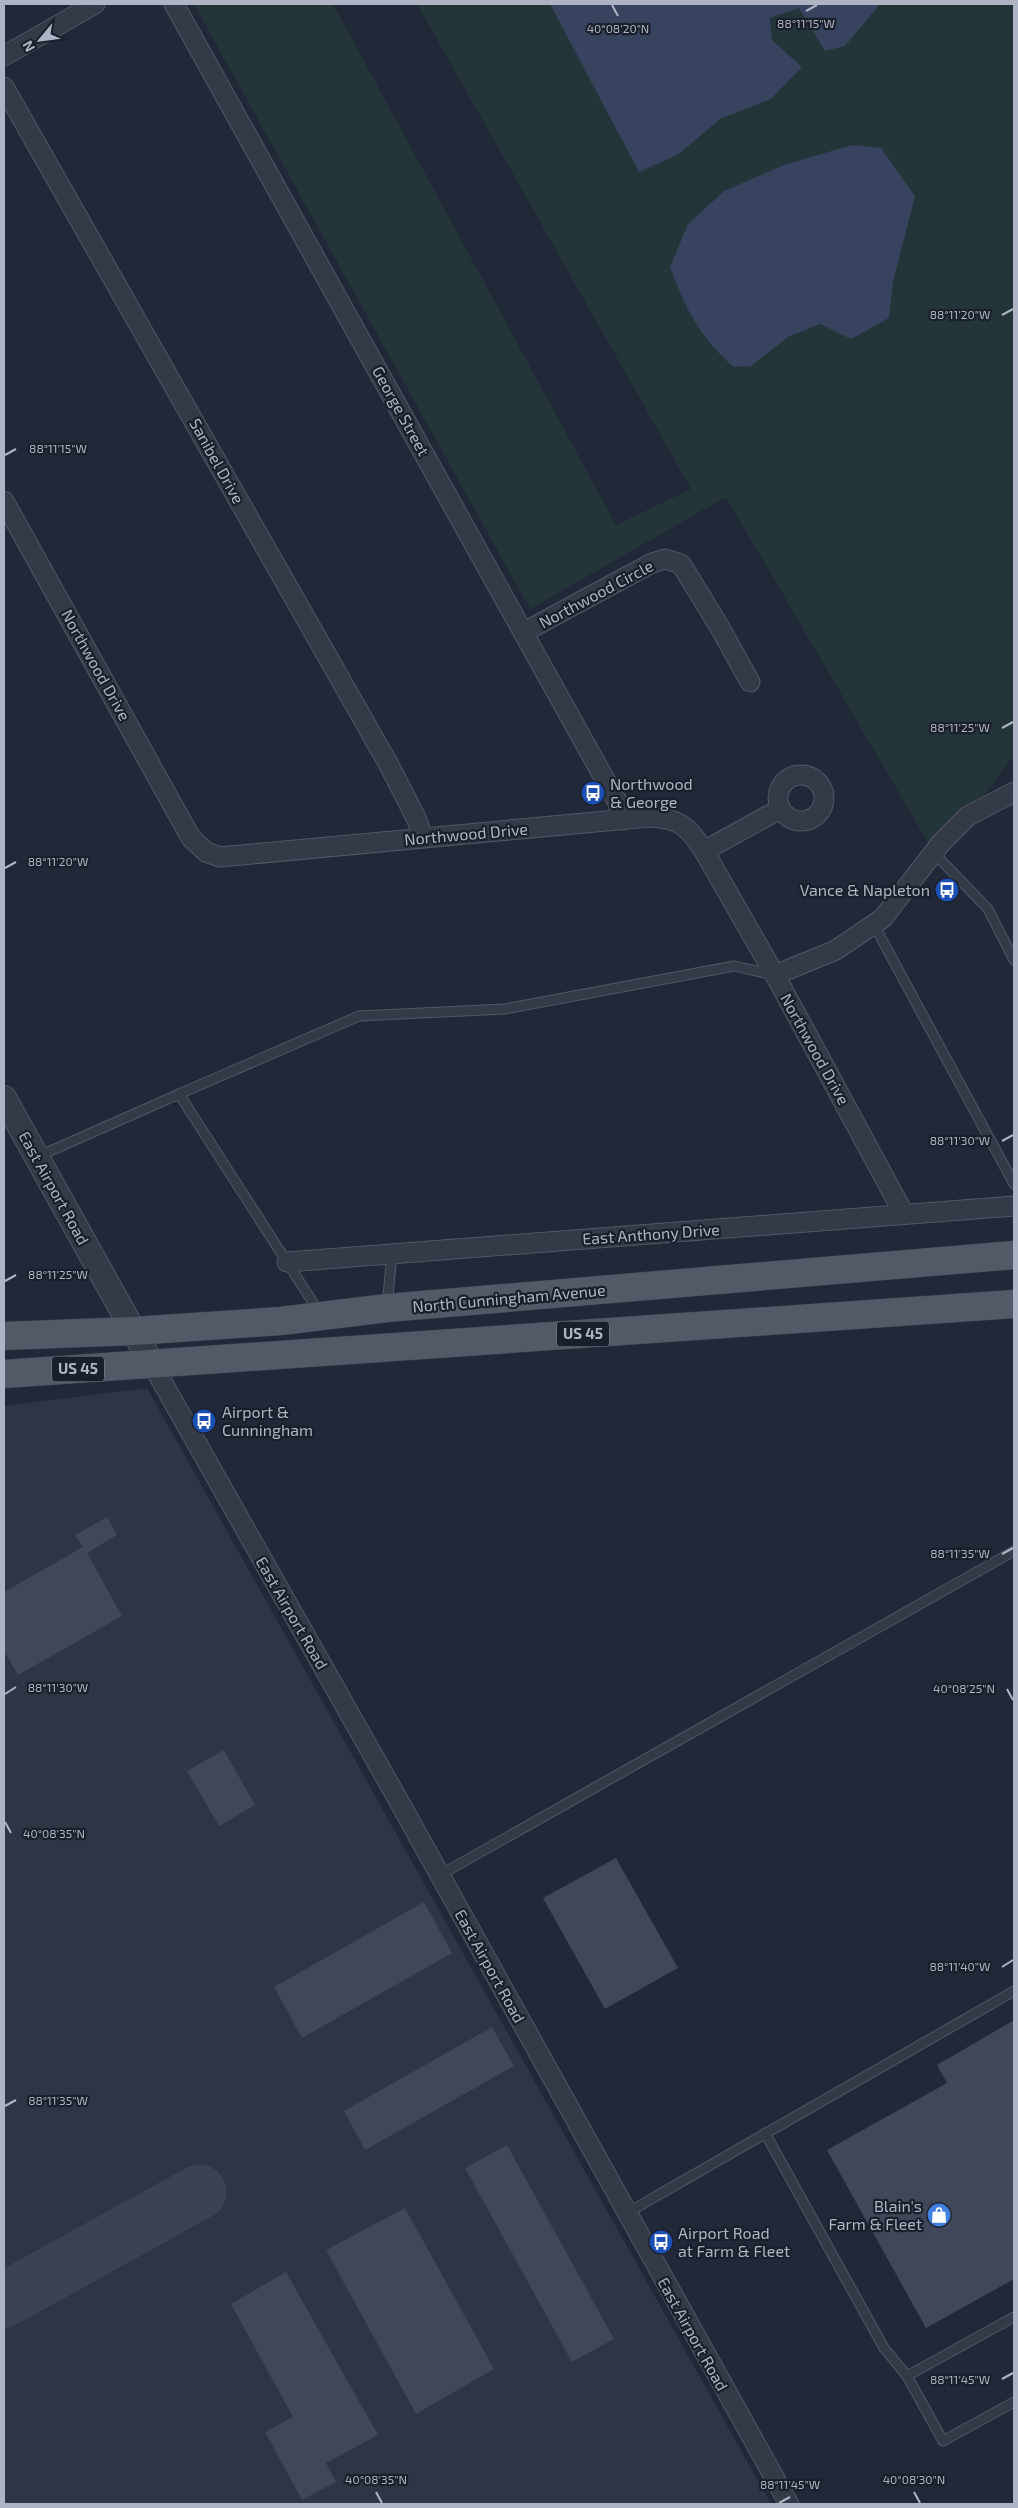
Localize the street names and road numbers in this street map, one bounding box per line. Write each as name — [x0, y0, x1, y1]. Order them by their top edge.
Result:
street label: George Street — [369, 363, 434, 459]
street label: Sanibel Drive — [186, 415, 249, 507]
street label: Northwood Circle — [535, 555, 656, 632]
street label: Northwood Drive — [58, 606, 135, 724]
street label: Northwood Drive — [403, 819, 529, 848]
street label: Northwood Drive — [777, 990, 854, 1108]
street label: East Airport Road — [15, 1128, 93, 1248]
street label: East Anthony Drive — [582, 1219, 720, 1248]
street label: North Cunningham Avenue — [412, 1280, 606, 1315]
road number: US 45 — [557, 1322, 609, 1346]
road number: US 45 — [52, 1356, 104, 1382]
street label: East Airport Road — [253, 1553, 332, 1672]
street label: East Airport Road — [451, 1906, 529, 2026]
street label: East Airport Road — [654, 2274, 732, 2394]

